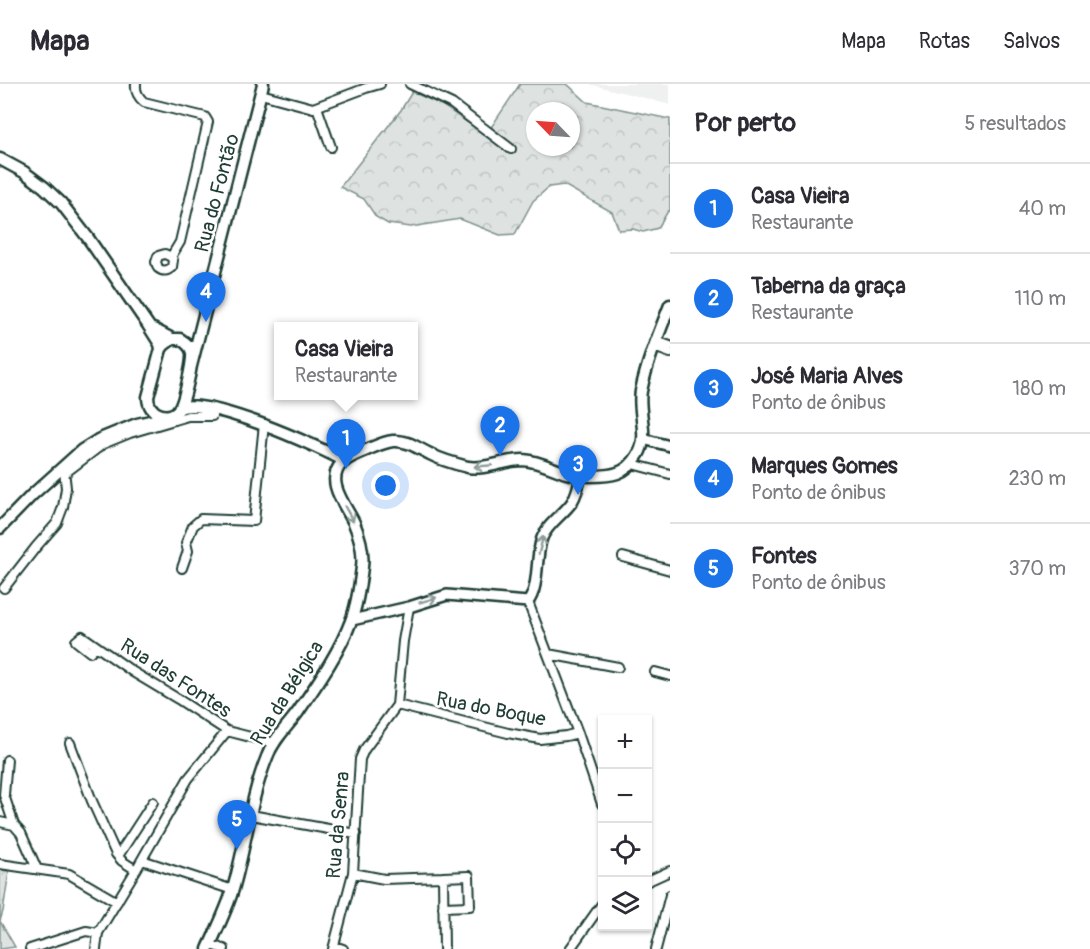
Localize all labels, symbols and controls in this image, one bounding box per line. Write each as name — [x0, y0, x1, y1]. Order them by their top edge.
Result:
text: Mapa — [30, 24, 89, 59]
text: Mapa — [841, 28, 886, 55]
text: Rotas — [919, 28, 970, 55]
text: Salvos — [1003, 28, 1060, 55]
north arrow — [526, 102, 580, 156]
text: Por perto — [694, 107, 796, 139]
text: 5 resultados — [964, 111, 1066, 136]
street label: Rua do Fontão — [189, 131, 245, 255]
text: Casa Vieira — [751, 182, 850, 210]
text: 1 — [710, 196, 717, 221]
text: 40 m — [1019, 196, 1066, 221]
text: Restaurante — [751, 210, 853, 235]
pin: 4 — [186, 272, 226, 322]
text: Taberna da graça — [751, 272, 906, 300]
text: 2 — [708, 286, 719, 311]
text: 110 m — [1015, 286, 1066, 311]
text: Restaurante — [751, 300, 853, 325]
popup — [274, 322, 418, 400]
text: Casa Vieira — [295, 335, 393, 363]
text: José Maria Alves — [751, 362, 903, 390]
text: Restaurante — [295, 363, 397, 388]
text: 3 — [708, 376, 719, 401]
text: 180 m — [1012, 376, 1066, 401]
text: Ponto de ônibus — [751, 390, 886, 415]
pin: 2 — [480, 406, 520, 456]
pin: 1 — [326, 420, 366, 469]
pin: 3 — [558, 446, 598, 495]
text: Marques Gomes — [751, 452, 898, 480]
one-way arrow — [474, 461, 493, 472]
text: 4 — [708, 466, 719, 491]
text: 230 m — [1009, 466, 1066, 491]
your location — [371, 471, 400, 500]
text: Ponto de ônibus — [751, 480, 886, 505]
one-way arrow — [344, 504, 355, 522]
one-way arrow — [536, 536, 548, 555]
text: Fontes — [751, 542, 817, 570]
text: 5 — [708, 556, 719, 581]
text: 370 m — [1009, 556, 1066, 581]
text: Ponto de ônibus — [751, 570, 886, 595]
one-way arrow — [418, 594, 437, 605]
street label: Rua das Fontes — [116, 633, 236, 723]
street label: Rua da Bélgica — [245, 636, 329, 750]
street label: Rua do Boque — [434, 686, 548, 732]
map controls — [598, 715, 652, 931]
button: + — [598, 715, 652, 769]
button: − — [598, 769, 652, 823]
street label: Rua da Senra — [321, 770, 355, 880]
pin: 5 — [218, 800, 256, 850]
button: locate — [598, 823, 652, 877]
button: layers — [598, 877, 652, 931]

